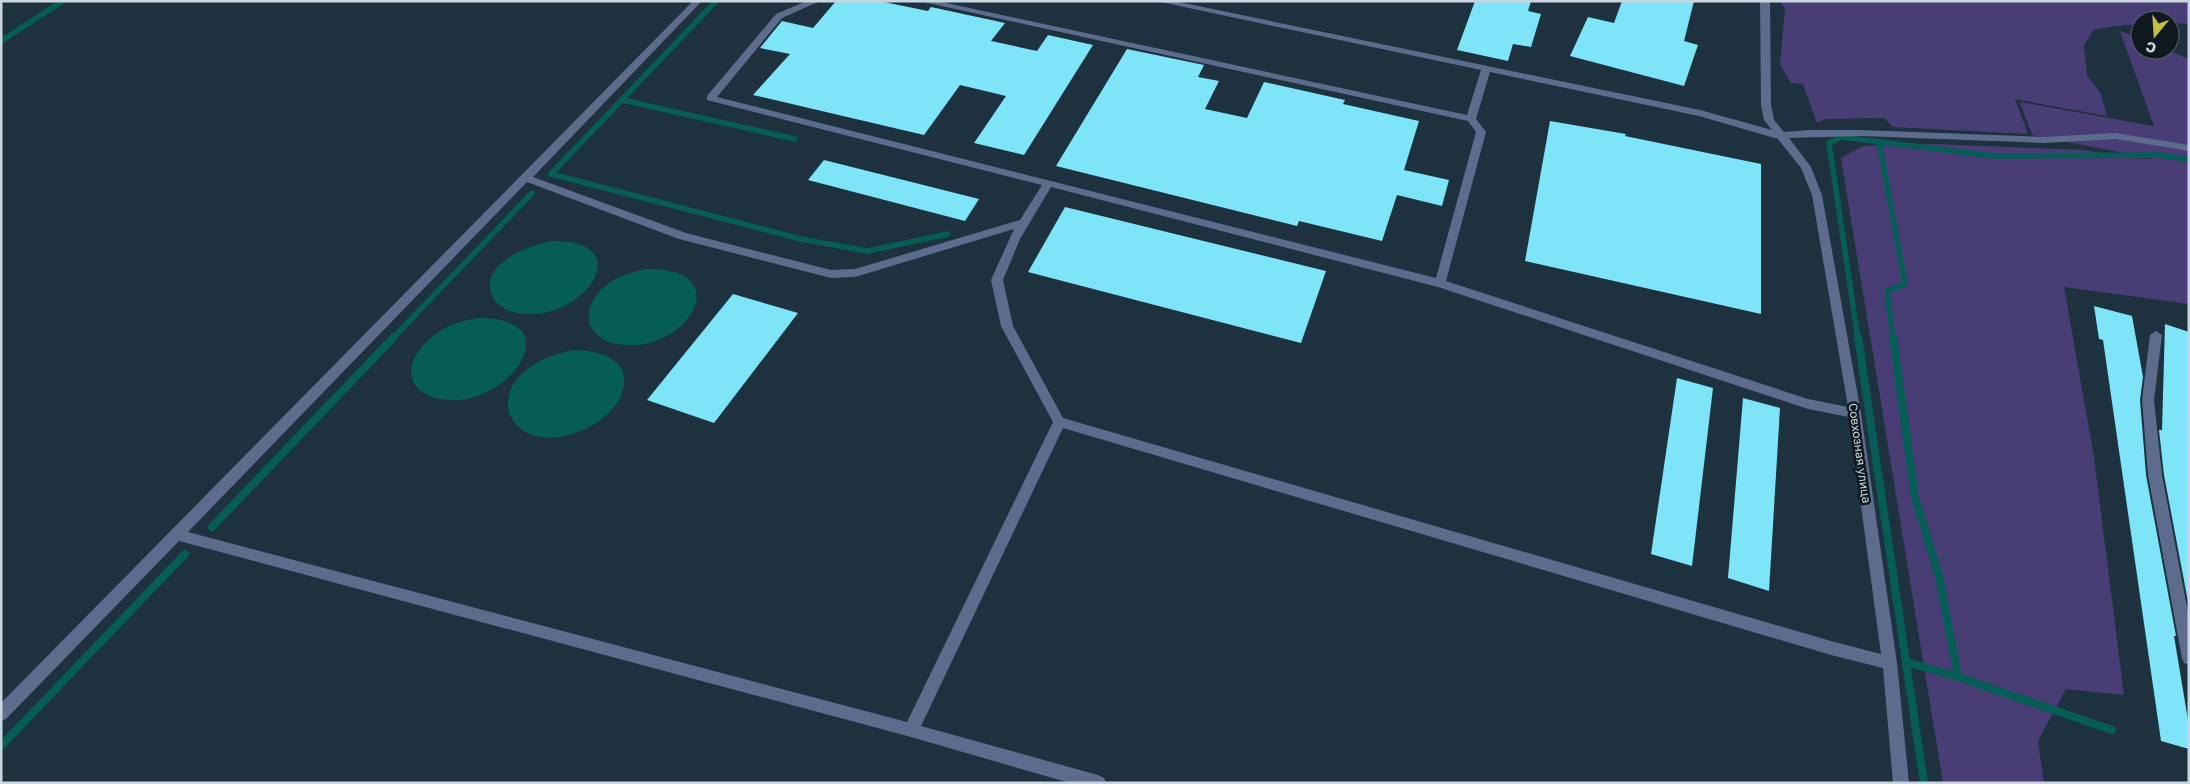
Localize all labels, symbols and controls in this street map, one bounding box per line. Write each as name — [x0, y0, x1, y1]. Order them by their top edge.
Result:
north arrow — [2130, 10, 2180, 60]
text: С — [2143, 38, 2158, 57]
street label: Совхозная улица — [1846, 402, 1874, 504]

